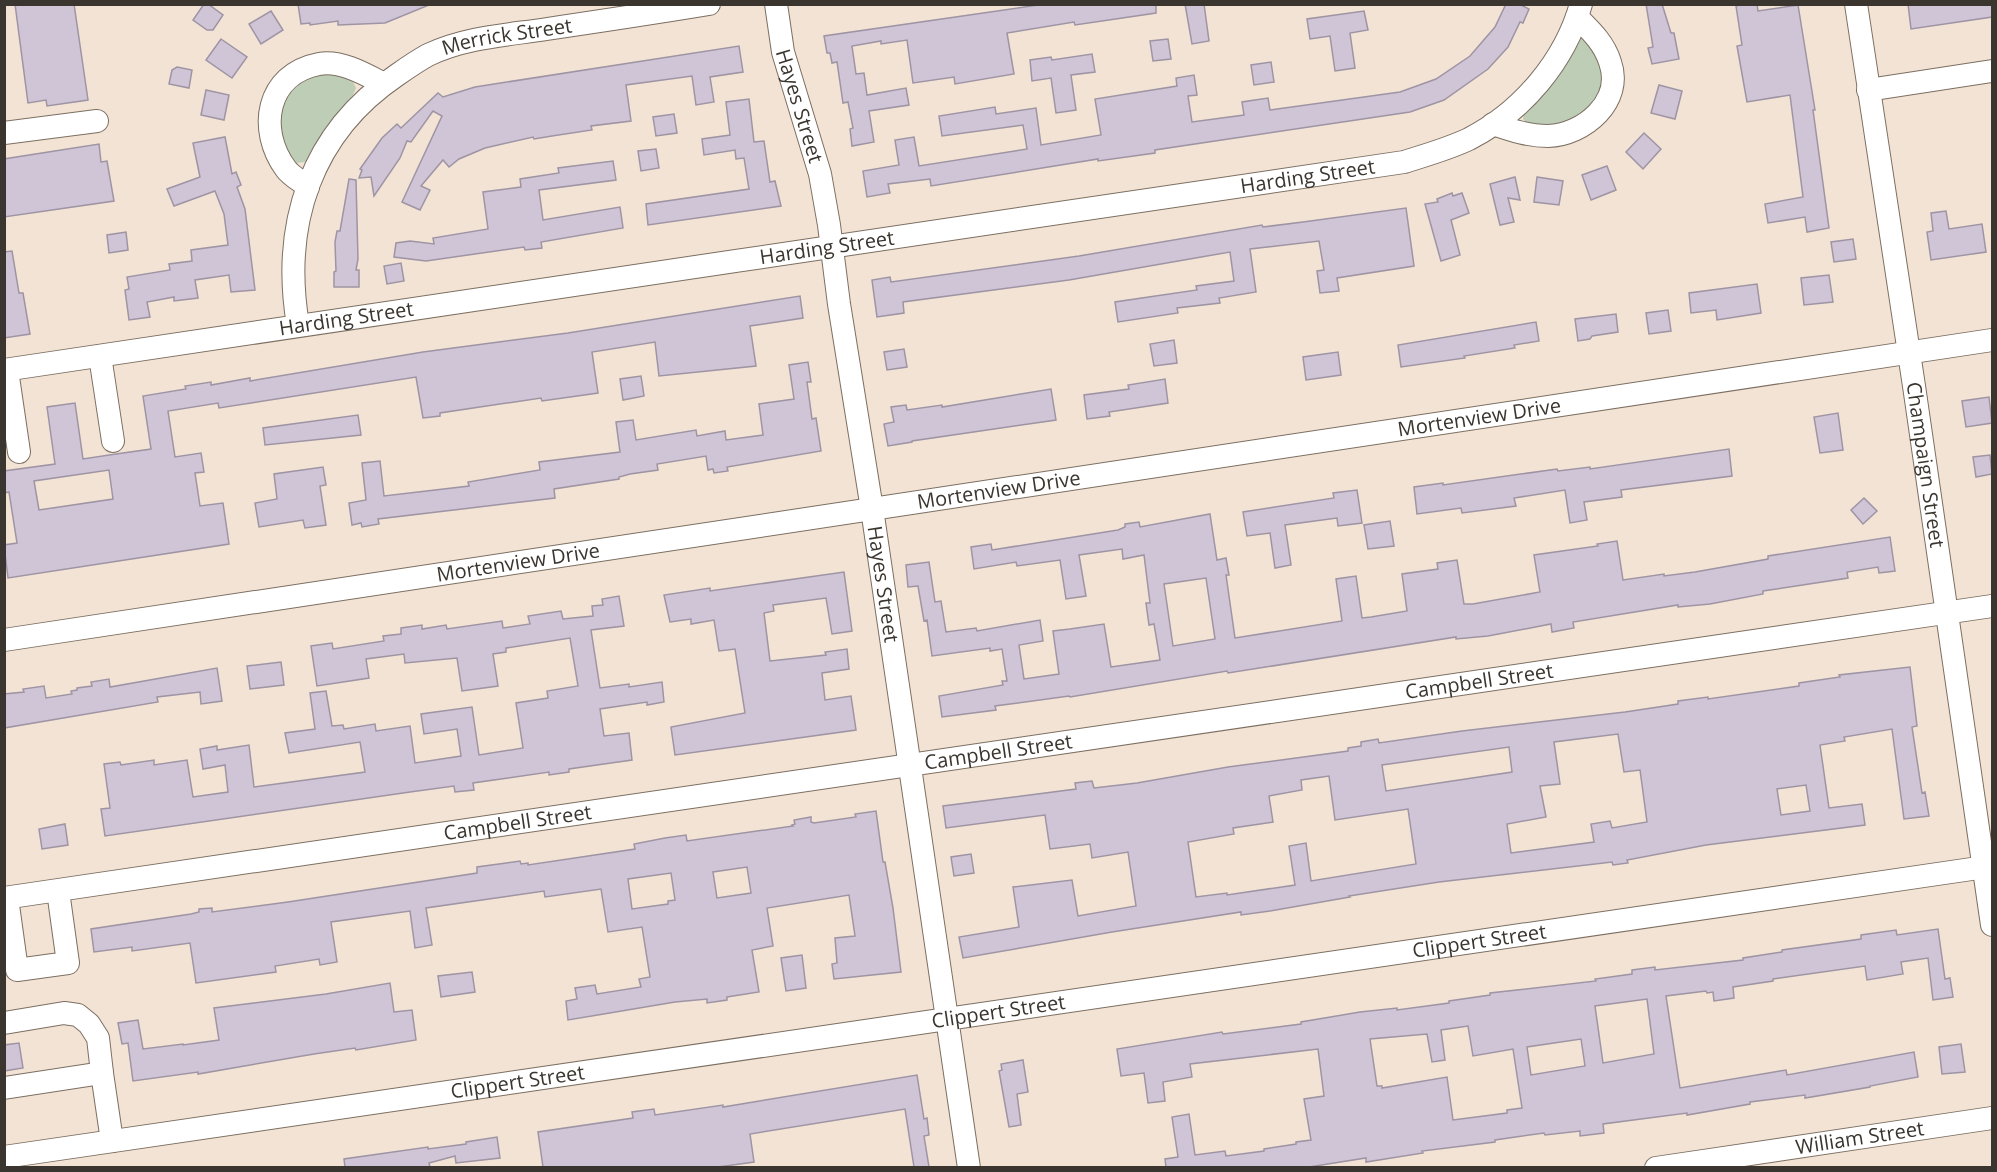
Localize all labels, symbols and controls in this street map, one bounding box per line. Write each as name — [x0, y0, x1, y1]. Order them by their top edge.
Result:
street label: Merrick Street — [438, 11, 574, 61]
street label: Hayes Street — [770, 46, 830, 166]
street label: Harding Street — [1238, 153, 1377, 199]
street label: Harding Street — [758, 224, 896, 270]
street label: Harding Street — [277, 295, 415, 341]
street label: Champaign Street — [1901, 380, 1951, 549]
street label: Mortenview Drive — [1396, 391, 1563, 443]
street label: Mortenview Drive — [915, 464, 1082, 515]
street label: Hayes Street — [862, 524, 905, 644]
street label: Mortenview Drive — [435, 536, 602, 588]
street label: Campbell Street — [1403, 657, 1555, 705]
street label: Campbell Street — [922, 727, 1074, 776]
street label: Campbell Street — [442, 798, 593, 846]
street label: Clippert Street — [1411, 917, 1548, 964]
street label: Clippert Street — [930, 988, 1067, 1034]
street label: Clippert Street — [449, 1058, 586, 1104]
street label: William Street — [1794, 1114, 1926, 1160]

